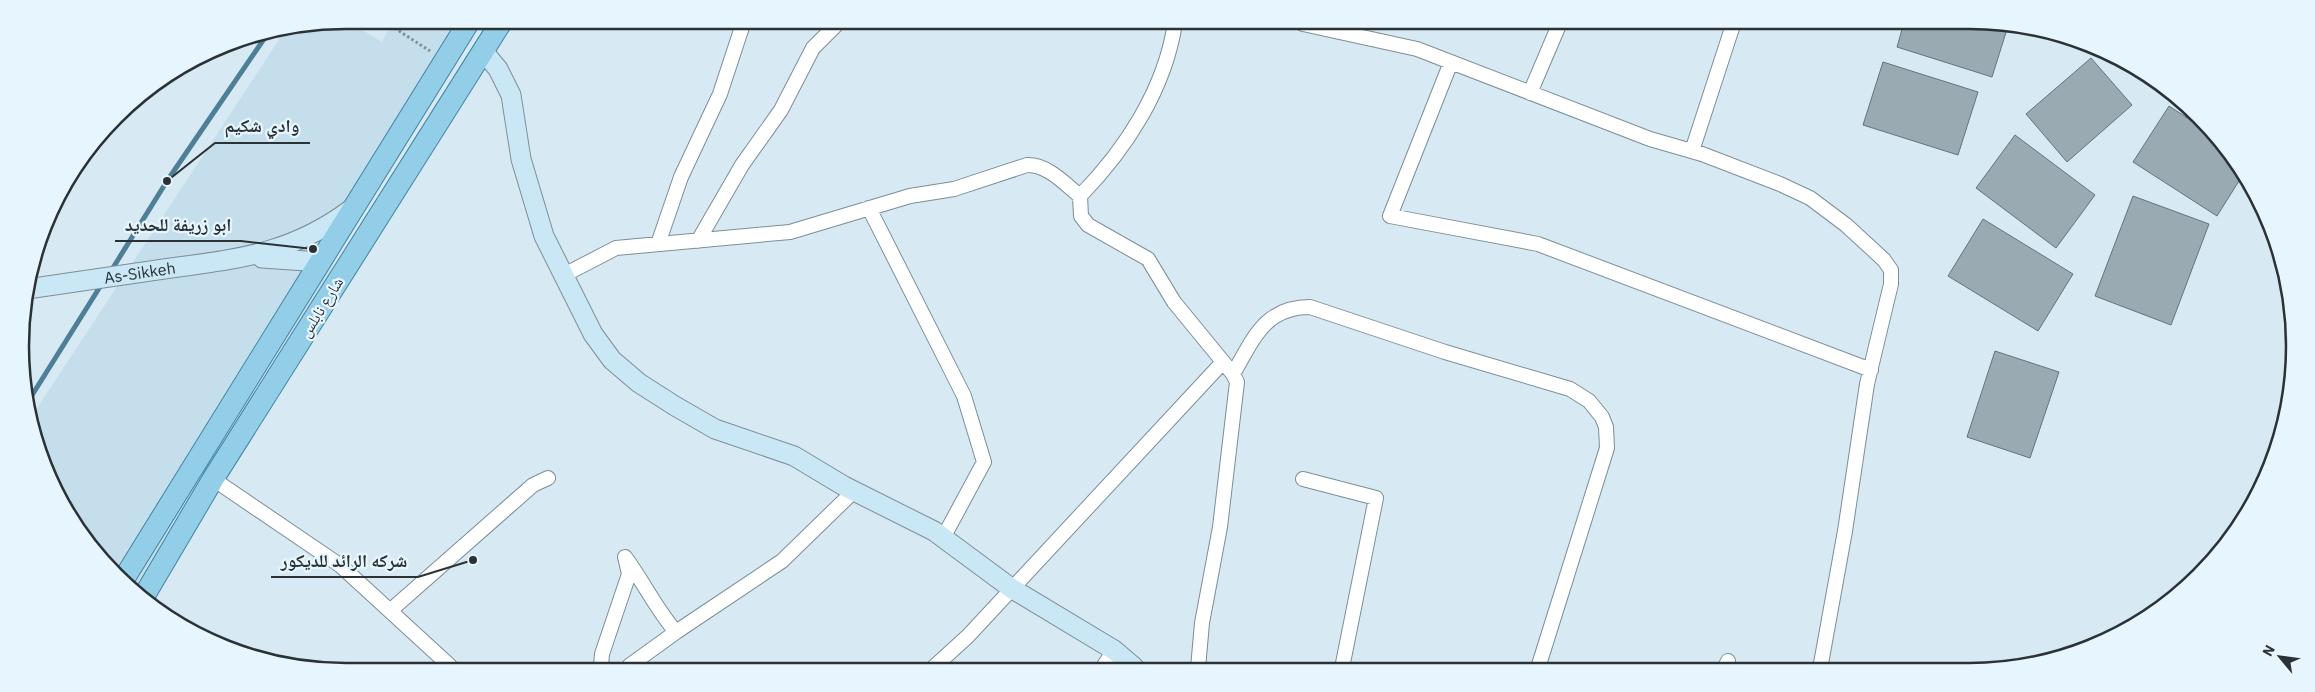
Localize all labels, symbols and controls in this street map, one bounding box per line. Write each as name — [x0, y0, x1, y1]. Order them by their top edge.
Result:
callout: وادي شكيم — [215, 110, 310, 143]
text: وادي شكيم — [224, 114, 300, 140]
callout: ابو زريفة للحديد — [115, 208, 241, 241]
text: ابو زريفة للحديد — [125, 213, 231, 236]
street label: As-Sikkeh — [103, 258, 177, 288]
street label: شارع نابلس — [295, 273, 348, 341]
callout: شركه الرائد للديكور — [271, 544, 418, 577]
text: شركه الرائد للديكور — [280, 549, 407, 572]
north arrow — [2255, 632, 2305, 682]
text: N — [2258, 642, 2279, 659]

